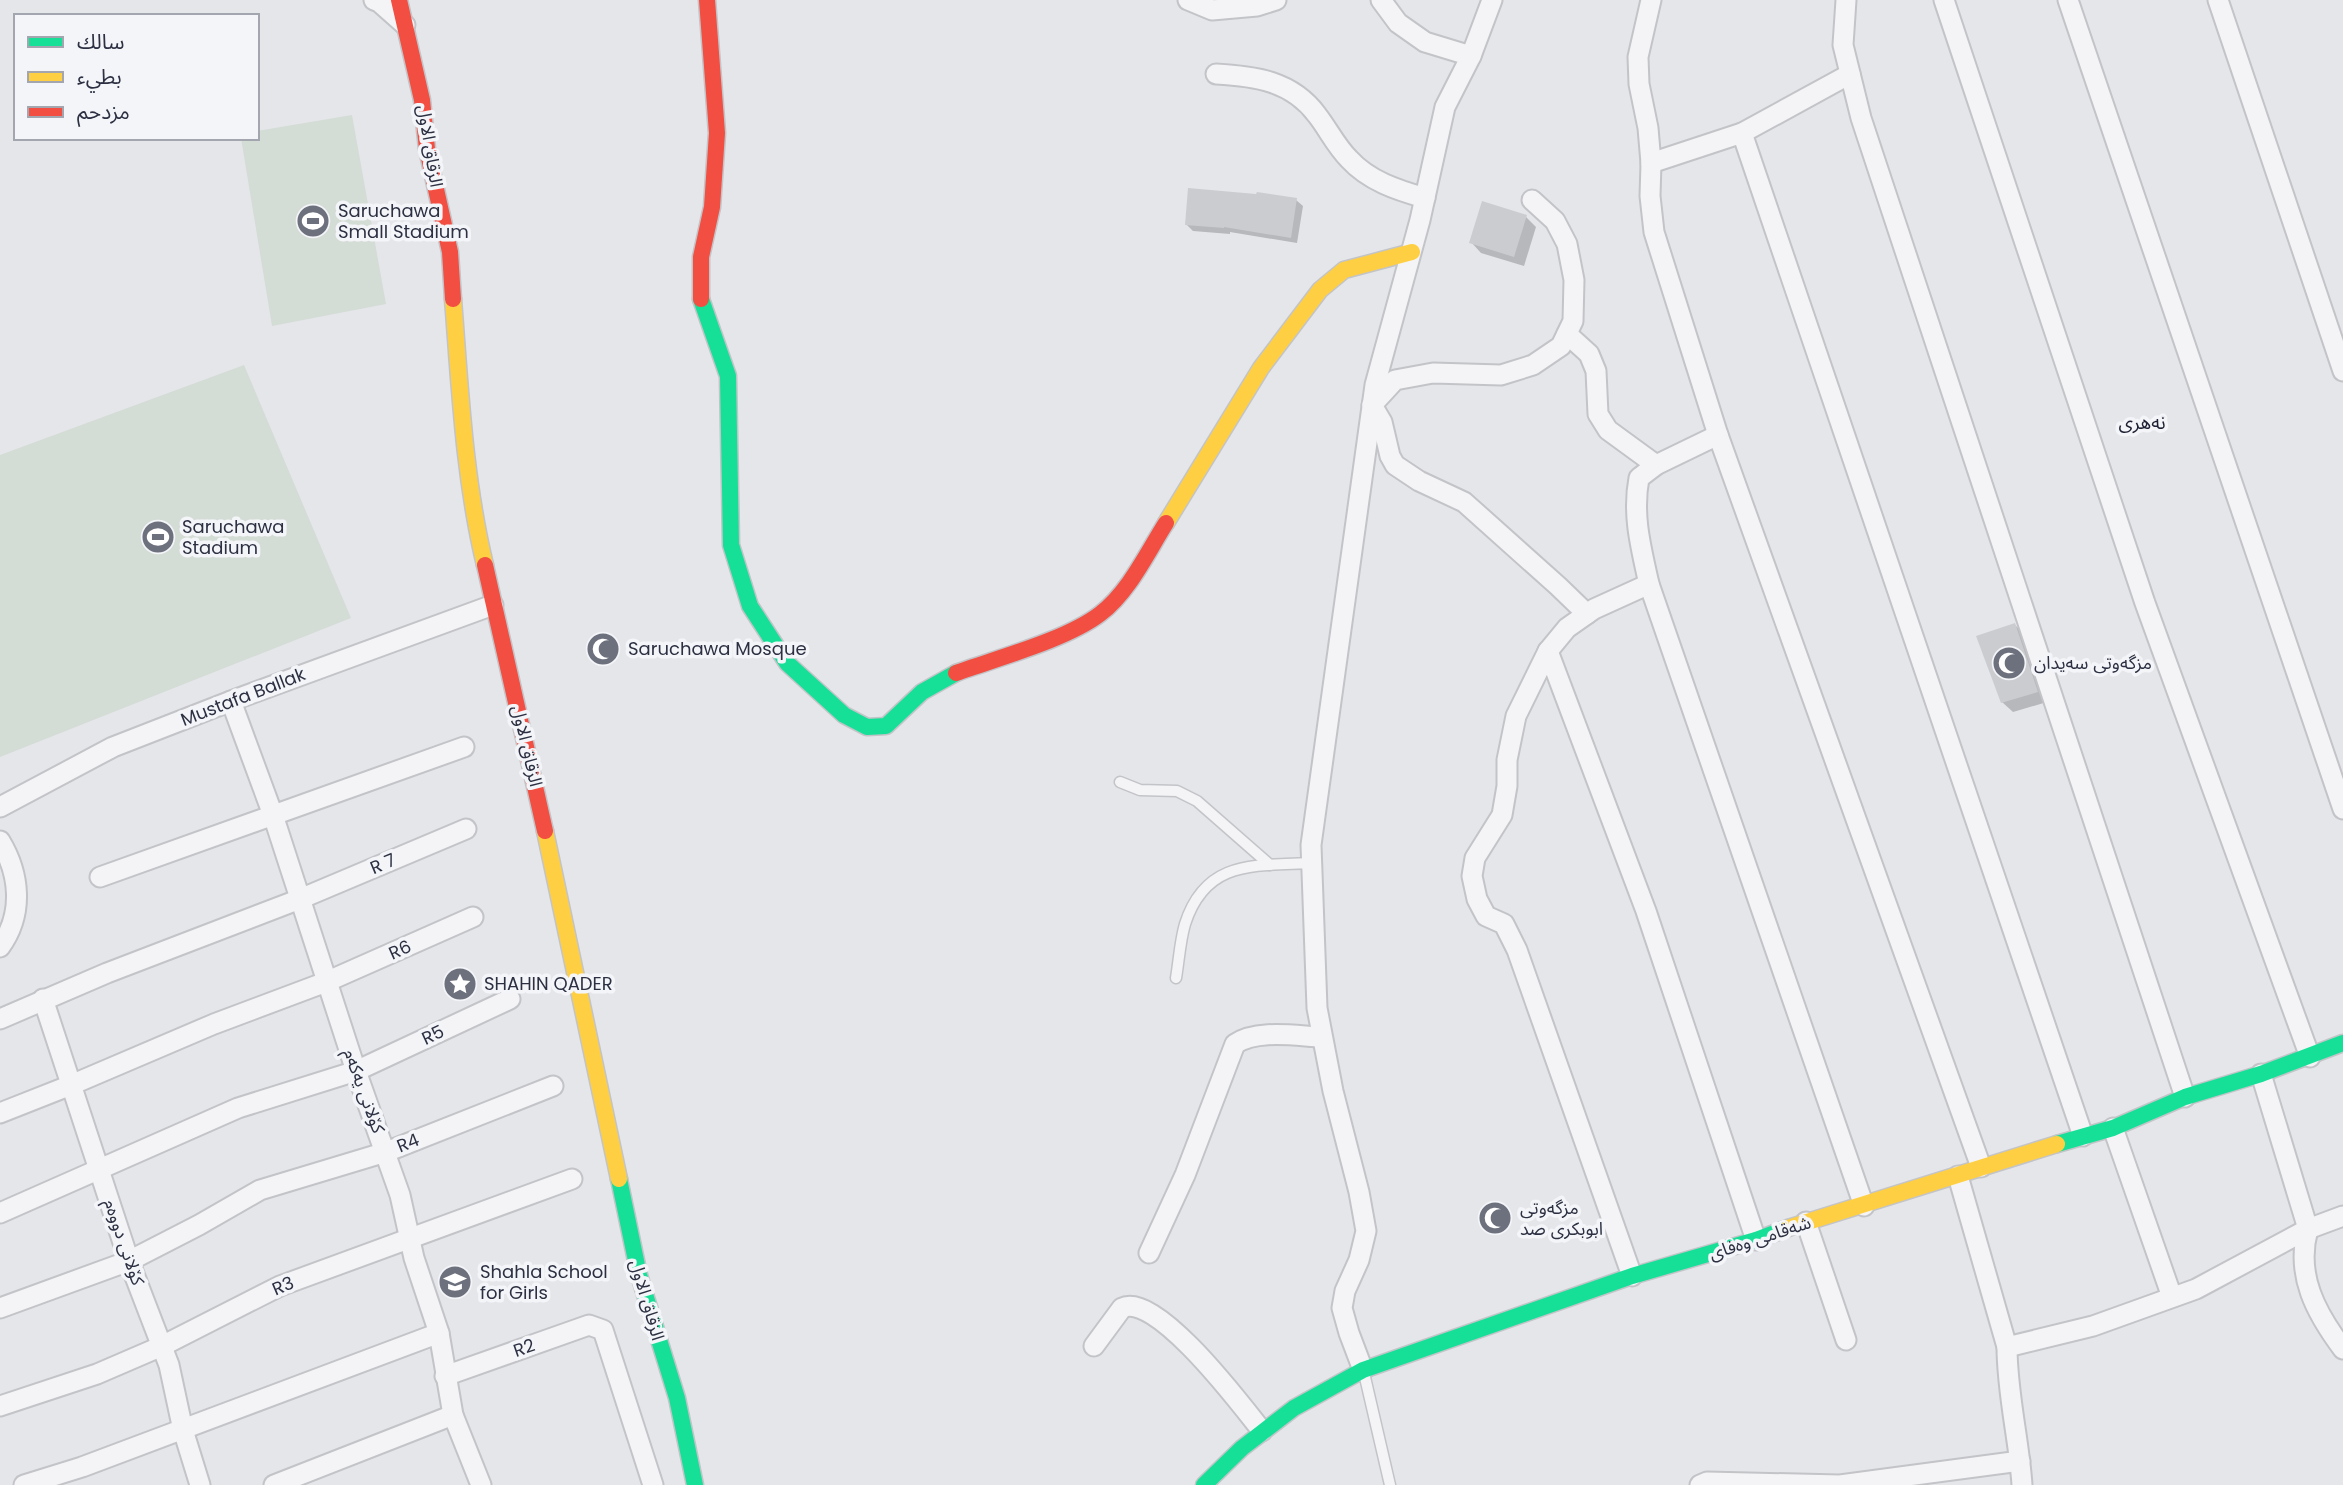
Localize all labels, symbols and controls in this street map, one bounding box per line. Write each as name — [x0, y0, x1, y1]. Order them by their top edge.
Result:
legend — [14, 14, 259, 140]
text: سالك — [77, 27, 124, 56]
text: بطيء — [77, 62, 122, 93]
text: مزدحم — [77, 97, 130, 127]
street label: الزقاق الاول — [412, 103, 449, 189]
place label: Saruchawa Small Stadium — [338, 198, 469, 244]
sports icon: Saruchawa Small Stadium — [294, 202, 332, 240]
district label: نەھری — [2118, 409, 2166, 436]
place label: Saruchawa Stadium — [182, 514, 285, 560]
sports icon: Saruchawa Stadium — [139, 518, 177, 556]
mosque icon: Saruchawa Mosque — [584, 630, 622, 668]
place label: Saruchawa Mosque — [628, 636, 807, 661]
mosque icon: مزگەوتی سەیدان — [1990, 644, 2028, 682]
place label: مزگەوتی سەیدان — [2034, 650, 2152, 675]
street label: Mustafa Ballak — [177, 661, 309, 732]
street label: الزقاق الاول — [506, 703, 549, 789]
street label: R 7 — [366, 847, 400, 880]
street label: R6 — [384, 934, 415, 966]
place icon: SHAHIN QADER — [441, 965, 479, 1003]
place label: SHAHIN QADER — [484, 971, 613, 996]
street label: R5 — [417, 1019, 448, 1051]
street label: کۆلانی یەکەم — [336, 1045, 392, 1138]
street label: R4 — [393, 1127, 423, 1158]
street label: کۆلانی دووەم — [96, 1195, 151, 1290]
place label: مزگەوتی ابوبکری صد — [1520, 1195, 1603, 1241]
mosque icon: مزگەوتی ابوبکری صد — [1476, 1199, 1514, 1237]
street label: شەقامی وەفای — [1706, 1209, 1814, 1266]
street label: الزقاق الاول — [624, 1257, 671, 1343]
place label: Shahla School for Girls — [480, 1259, 608, 1305]
school or university icon: Shahla School for Girls — [436, 1263, 474, 1301]
street label: R3 — [268, 1270, 298, 1301]
street label: R2 — [510, 1332, 538, 1363]

